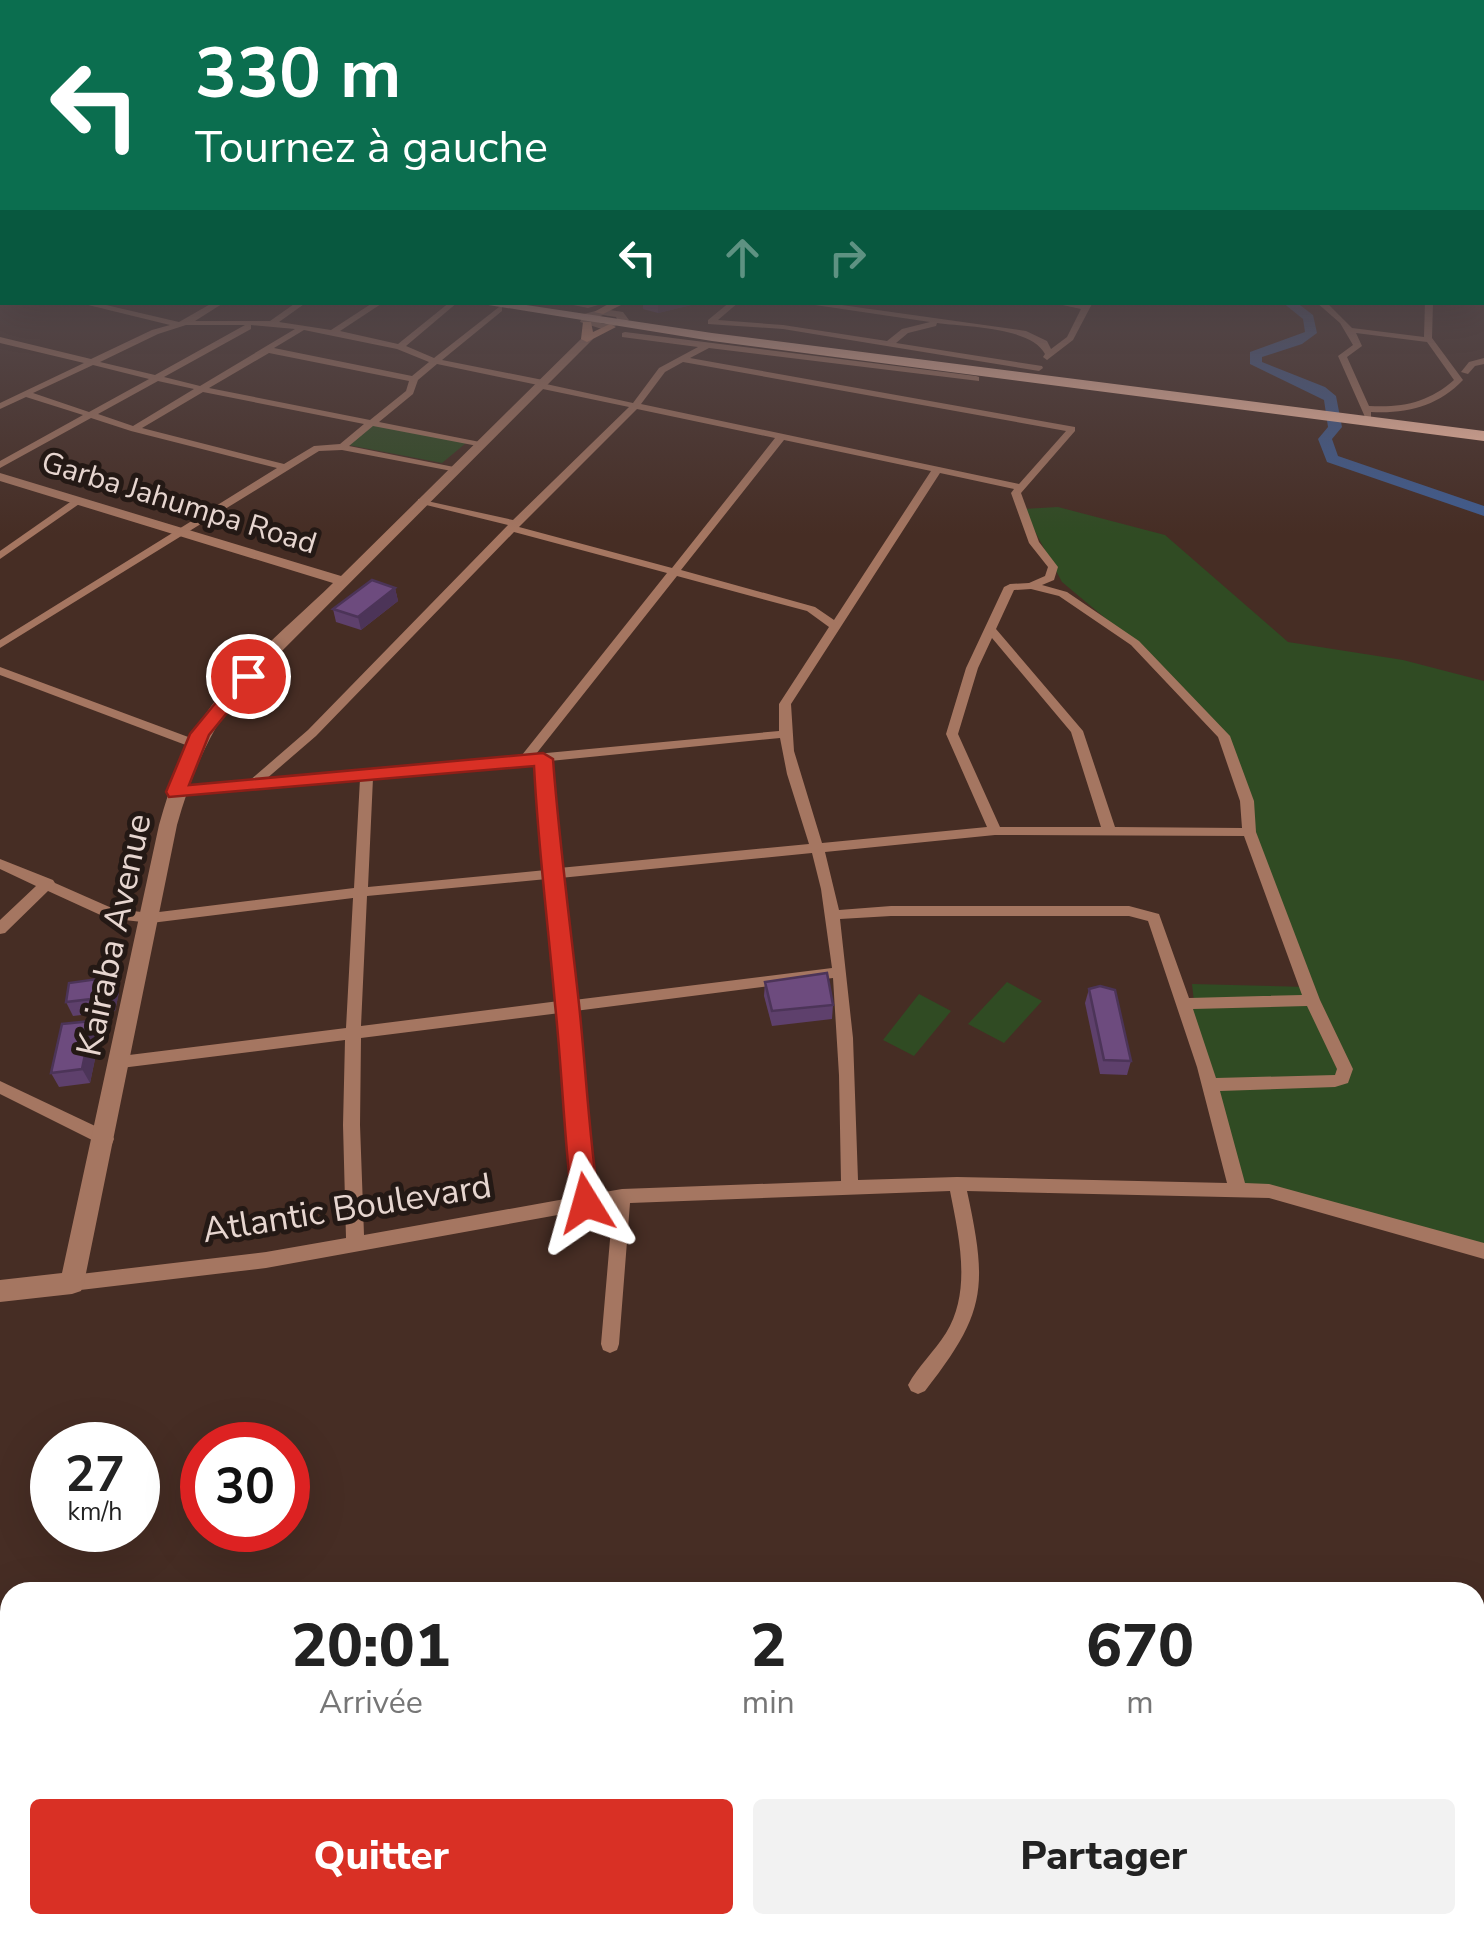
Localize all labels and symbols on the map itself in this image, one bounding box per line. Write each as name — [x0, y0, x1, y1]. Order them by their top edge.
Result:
street label: Garba Jahumpa Road — [36, 442, 322, 564]
pin — [206, 634, 291, 719]
street label: Kairaba Avenue — [65, 810, 163, 1060]
position arrow — [534, 1151, 638, 1255]
street label: Atlantic Boulevard — [199, 1162, 495, 1254]
speed limit sign: 30 — [180, 1422, 310, 1552]

